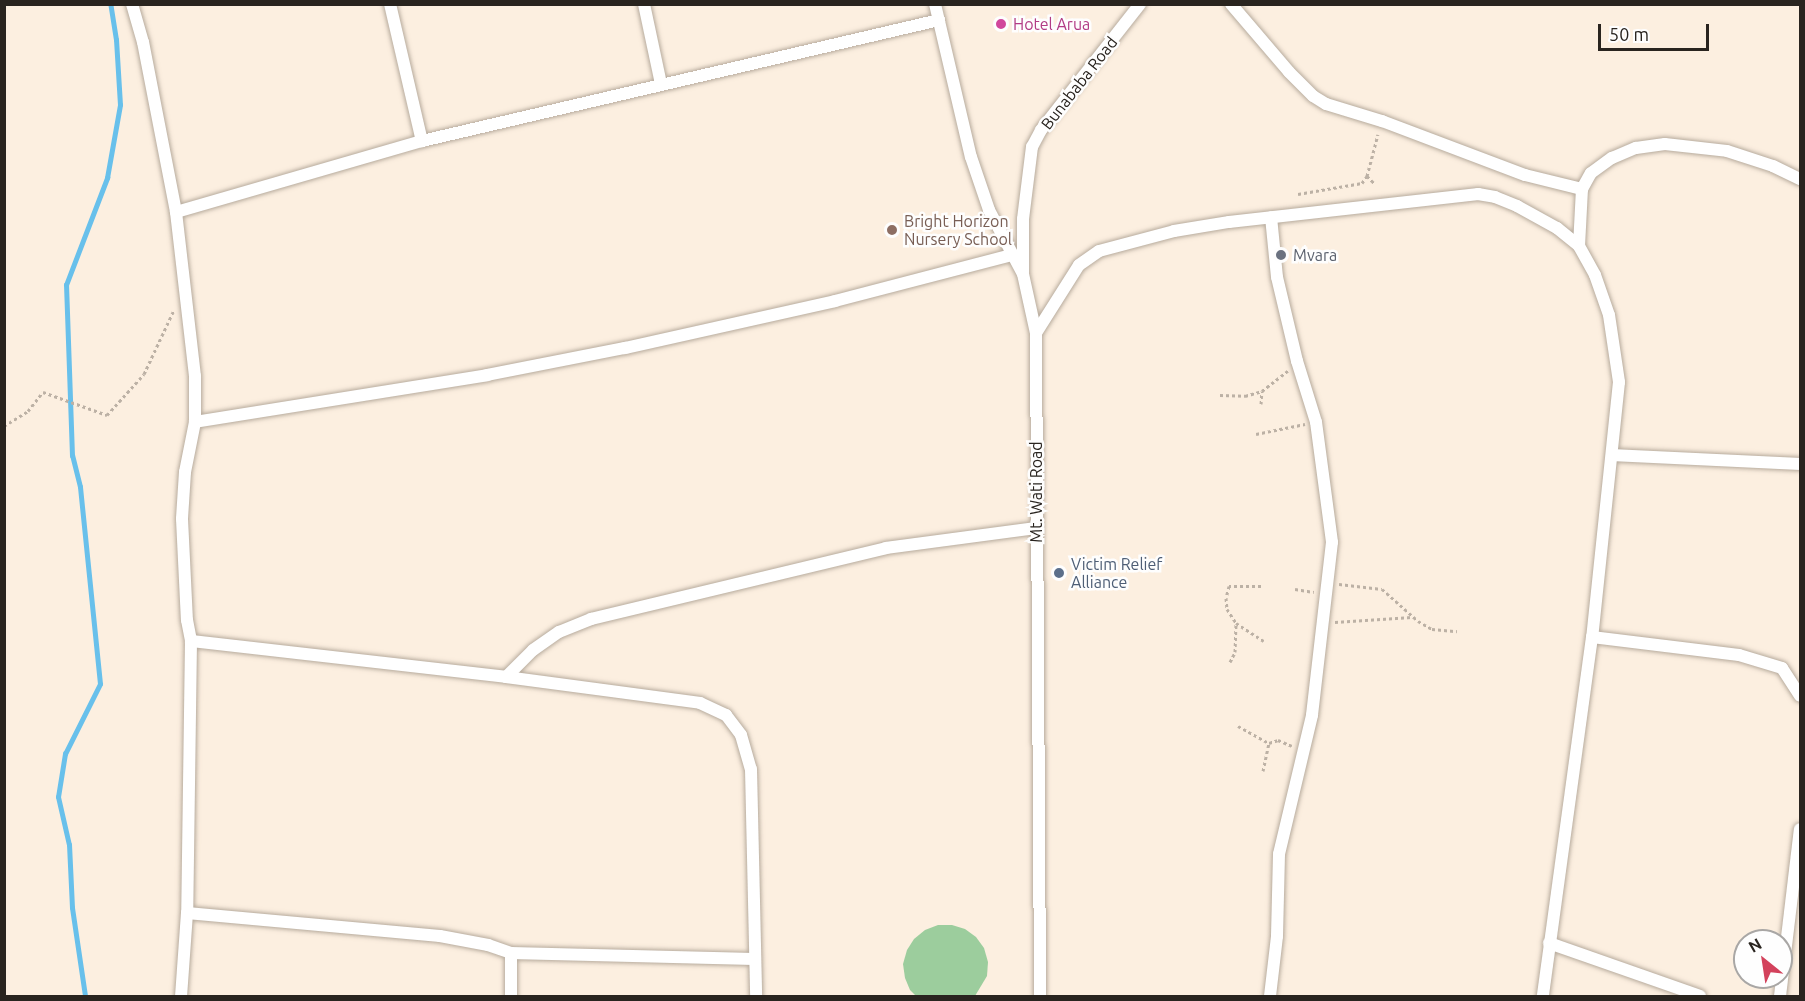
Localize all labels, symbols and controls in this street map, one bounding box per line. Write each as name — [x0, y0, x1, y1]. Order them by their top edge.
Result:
scale bar — [1601, 12, 1712, 50]
place label: Hotel Arua — [1013, 14, 1090, 34]
marker: Hotel Arua — [994, 17, 1008, 31]
text: 50 m — [1609, 24, 1649, 44]
street label: Bunababa Road — [1037, 33, 1121, 133]
place label: Bright Horizon Nursery School — [904, 211, 1012, 249]
marker: Bright Horizon Nursery School — [885, 223, 899, 237]
place label: Mvara — [1293, 245, 1337, 265]
marker: Mvara — [1274, 248, 1288, 262]
street label: Mt. Wati Road — [1026, 441, 1046, 543]
place label: Victim Relief Alliance — [1071, 554, 1162, 592]
marker: Victim Relief Alliance — [1052, 566, 1066, 580]
north arrow — [1733, 929, 1793, 989]
text: N — [1745, 934, 1765, 956]

